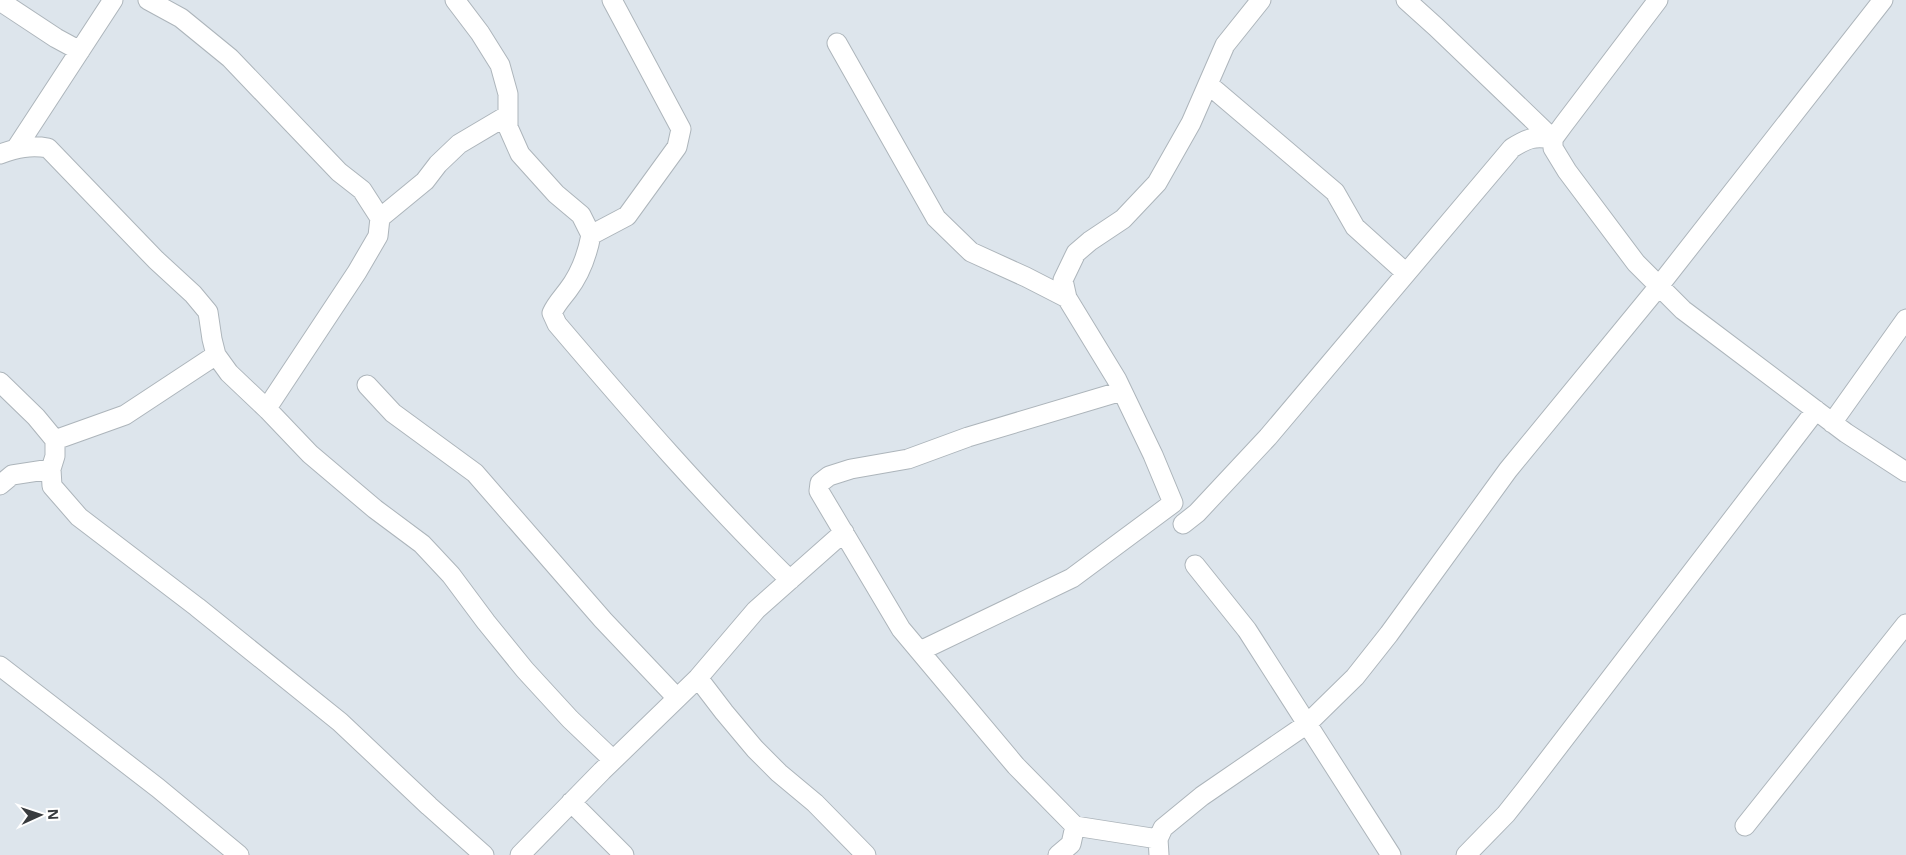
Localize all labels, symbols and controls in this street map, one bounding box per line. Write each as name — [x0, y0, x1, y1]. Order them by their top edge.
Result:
north arrow — [15, 790, 65, 840]
text: N — [44, 808, 63, 820]

